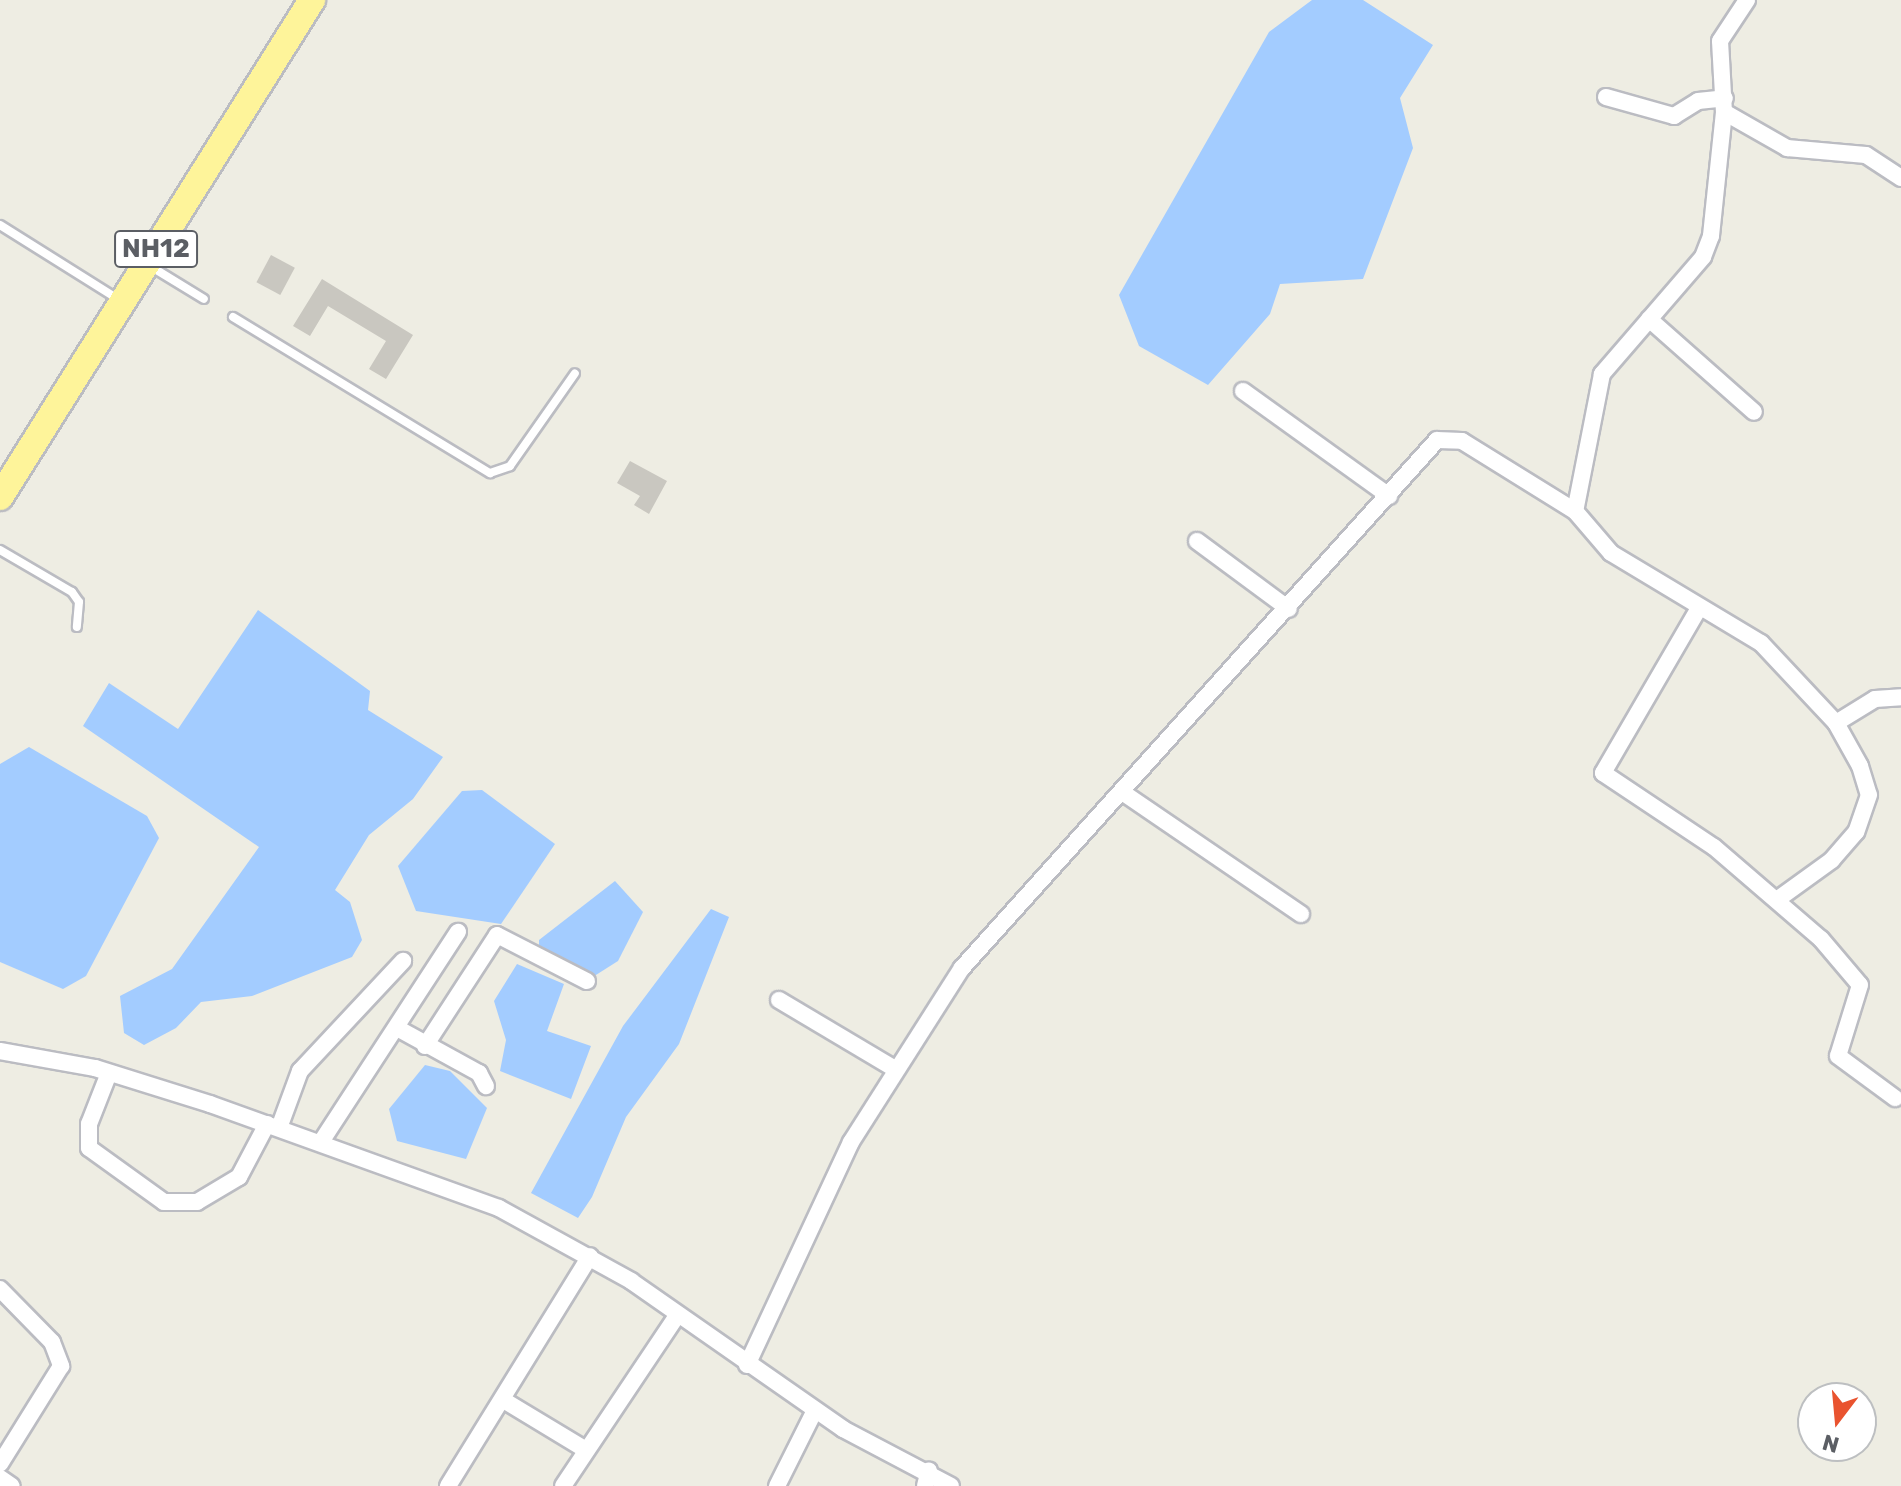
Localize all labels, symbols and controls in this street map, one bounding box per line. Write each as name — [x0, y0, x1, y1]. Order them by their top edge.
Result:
road number: NH12 — [114, 227, 198, 271]
north arrow — [1797, 1382, 1877, 1462]
text: N — [1819, 1428, 1842, 1459]

